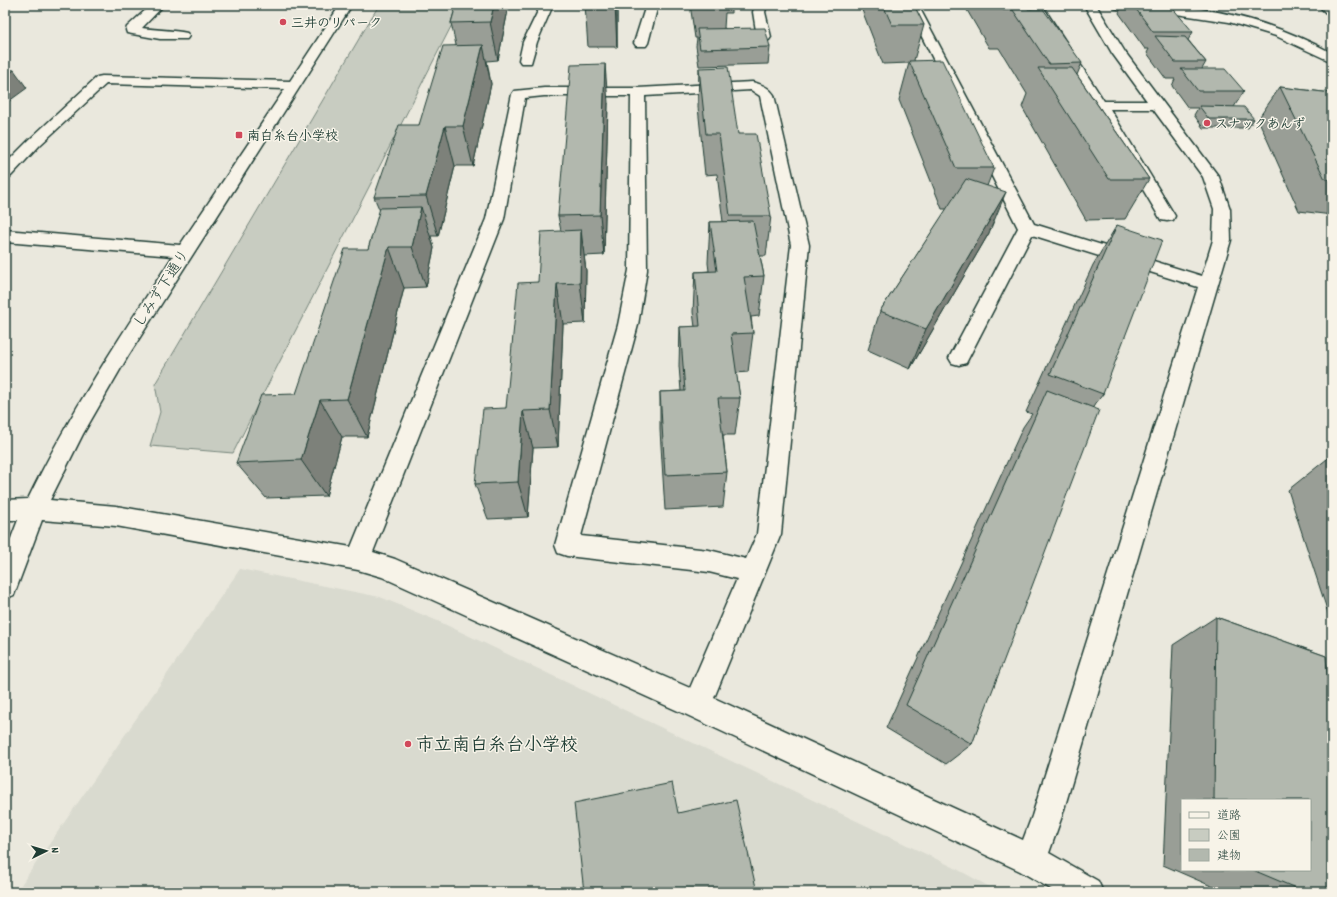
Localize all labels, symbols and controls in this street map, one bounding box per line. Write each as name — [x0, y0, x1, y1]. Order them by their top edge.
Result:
place label: 三井のリパーク — [291, 15, 382, 34]
marker: 三井のリパーク — [278, 17, 288, 27]
place label: スナックあんず — [1215, 116, 1305, 135]
marker: スナックあんず — [1202, 118, 1212, 128]
place label: 南白糸台小学校 — [247, 128, 338, 147]
marker: 南白糸台小学校 — [234, 130, 244, 140]
street label: しみず下通り — [129, 246, 196, 333]
place label: 市立南白糸台小学校 — [416, 734, 578, 759]
marker: 市立南白糸台小学校 — [403, 739, 413, 749]
legend — [1181, 799, 1311, 871]
text: 道路 — [1217, 808, 1241, 825]
text: 公園 — [1217, 828, 1241, 845]
north arrow — [26, 831, 66, 871]
text: N — [46, 847, 62, 854]
text: 建物 — [1217, 848, 1241, 865]

